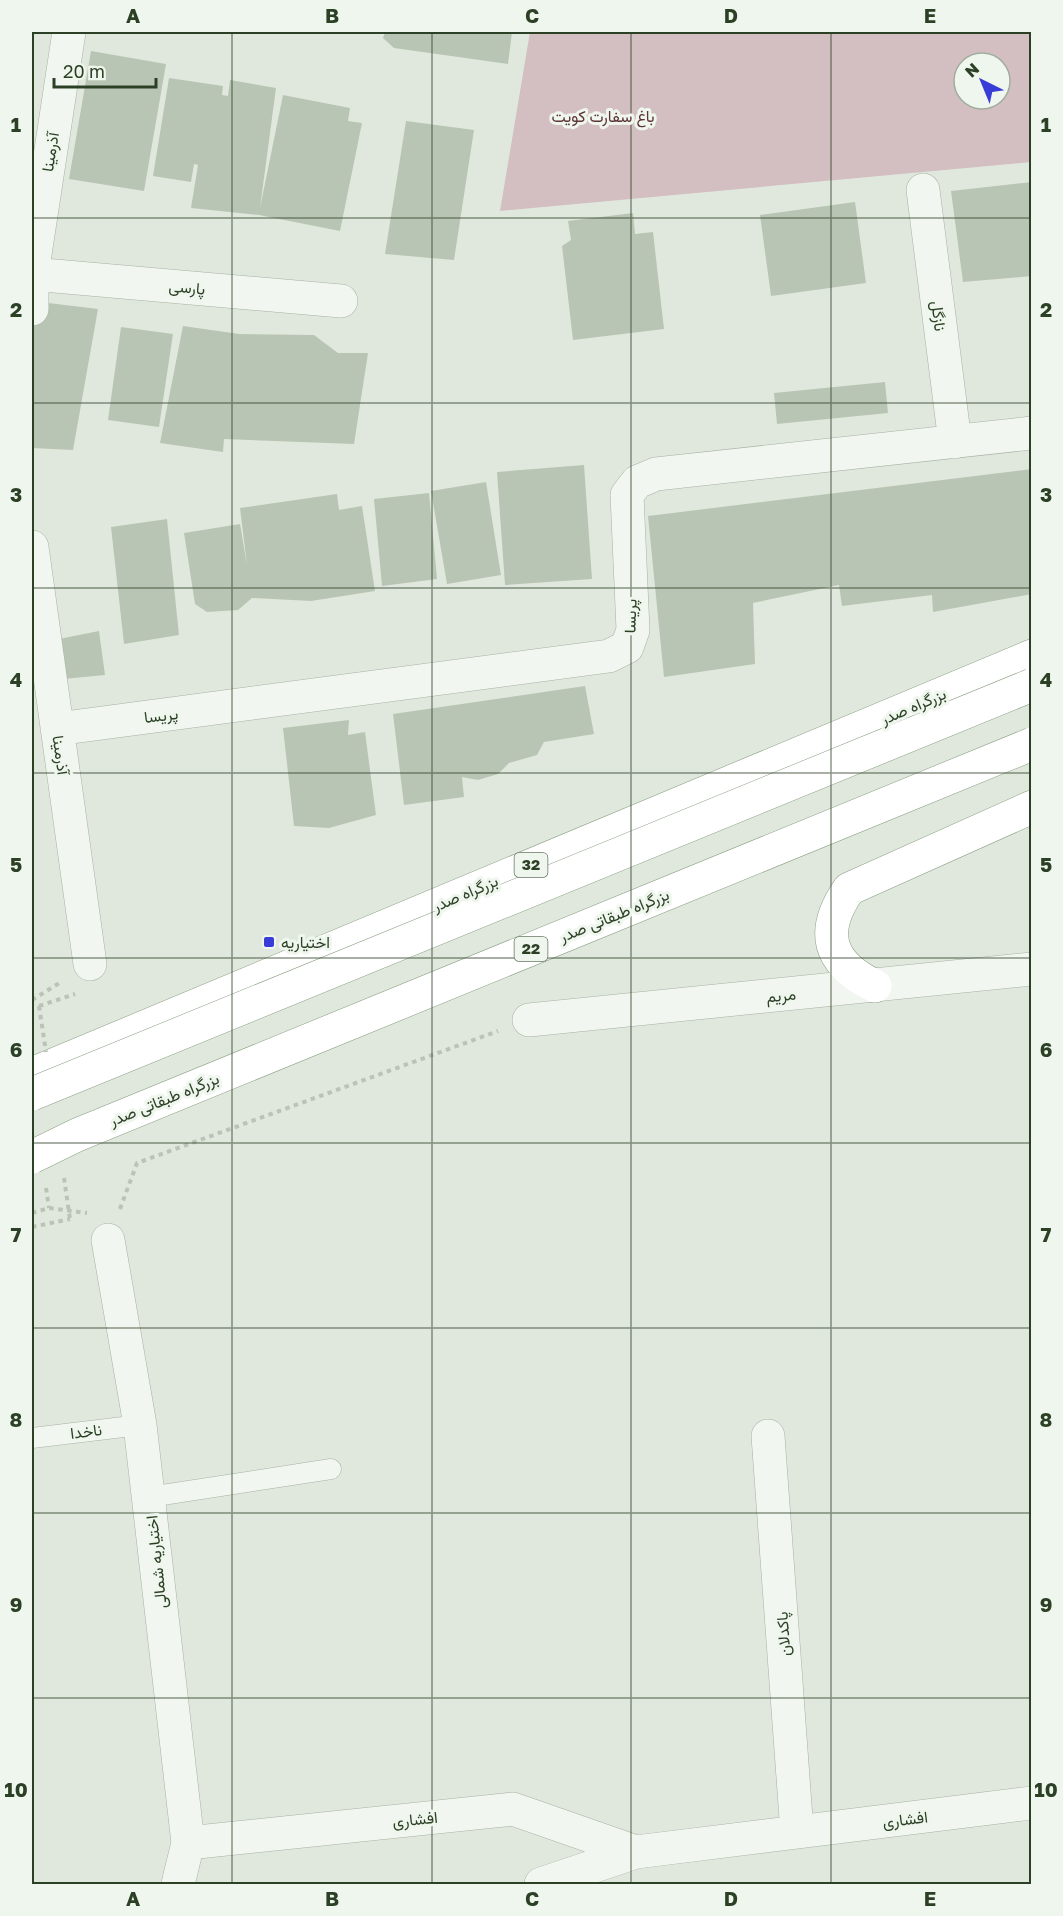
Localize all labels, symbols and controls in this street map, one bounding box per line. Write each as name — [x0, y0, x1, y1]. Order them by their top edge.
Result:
text: A — [126, 3, 140, 27]
text: B — [325, 3, 339, 27]
text: C — [525, 3, 539, 27]
text: D — [724, 3, 738, 27]
text: E — [924, 3, 936, 27]
scale bar — [54, 51, 156, 89]
north arrow — [952, 51, 1012, 111]
text: N — [960, 59, 983, 81]
text: 20 m — [63, 60, 105, 82]
park label: باغ سفارت کویت — [551, 106, 655, 128]
text: 1 — [11, 112, 21, 136]
text: 1 — [1041, 112, 1051, 136]
street label: آذرمینا — [37, 130, 64, 173]
street label: پارسی — [168, 275, 206, 301]
text: 2 — [10, 297, 22, 321]
text: 2 — [1040, 297, 1052, 321]
street label: نازگل — [926, 300, 951, 333]
text: 3 — [10, 482, 22, 506]
text: 3 — [1040, 482, 1052, 506]
street label: پریسا — [619, 598, 643, 634]
text: 4 — [10, 667, 22, 691]
text: 4 — [1040, 667, 1052, 691]
street label: بزرگراه صدر — [876, 683, 949, 730]
street label: پریسا — [143, 703, 180, 729]
street label: آذرمینا — [47, 734, 74, 777]
text: 5 — [10, 852, 22, 876]
text: 5 — [1040, 852, 1052, 876]
road number: 32 — [514, 853, 548, 877]
street label: بزرگراه صدر — [428, 870, 501, 917]
street label: بزرگراه طبقاتی صدر — [555, 884, 672, 947]
place label: اختیاریه — [281, 932, 330, 953]
marker: اختیاریه — [262, 935, 276, 949]
road number: 22 — [514, 937, 548, 961]
street label: مریم — [765, 983, 797, 1007]
text: 6 — [10, 1037, 22, 1061]
text: 6 — [1040, 1037, 1052, 1061]
street label: بزرگراه طبقاتی صدر — [105, 1068, 222, 1131]
text: 7 — [11, 1222, 22, 1246]
text: 7 — [1041, 1222, 1052, 1246]
text: 8 — [10, 1407, 22, 1431]
text: 8 — [1040, 1407, 1052, 1431]
street label: ناخدا — [69, 1419, 103, 1443]
street label: اختیاریه شمالی — [141, 1514, 172, 1610]
text: 9 — [10, 1592, 22, 1616]
text: 9 — [1040, 1592, 1052, 1616]
street label: پاکدلان — [771, 1611, 797, 1657]
text: 10 — [4, 1777, 28, 1801]
text: 10 — [1034, 1777, 1058, 1801]
street label: افشاری — [881, 1806, 929, 1833]
street label: افشاری — [391, 1807, 439, 1832]
text: A — [126, 1886, 140, 1910]
text: B — [325, 1886, 339, 1910]
text: C — [525, 1886, 539, 1910]
text: D — [724, 1886, 738, 1910]
text: E — [924, 1886, 936, 1910]

